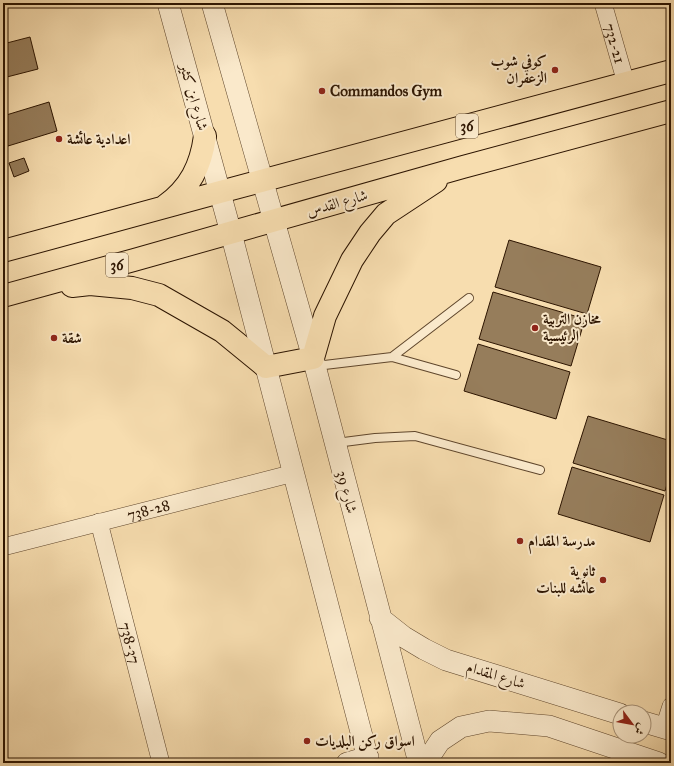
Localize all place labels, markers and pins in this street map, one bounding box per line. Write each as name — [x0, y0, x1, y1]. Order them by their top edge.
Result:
place label: كوفي شوب الزعفران — [490, 52, 547, 88]
marker: كوفي شوب الزعفران — [550, 65, 560, 75]
place label: Commandos Gym — [330, 82, 442, 101]
marker: Commandos Gym — [317, 86, 327, 96]
place label: اعدادية عائشة — [67, 130, 131, 148]
marker: اعدادية عائشة — [54, 134, 64, 144]
place label: مخازن التربية الرئيسية — [543, 310, 602, 345]
marker: مخازن التربية الرئيسية — [530, 323, 540, 333]
place label: شقة — [62, 329, 82, 347]
marker: شقة — [49, 333, 59, 343]
place label: مدرسة المقدام — [528, 532, 596, 554]
marker: مدرسة المقدام — [515, 536, 525, 546]
place label: ثانوية عائشه للبنات — [536, 562, 596, 597]
marker: ثانوية عائشه للبنات — [598, 575, 608, 585]
place label: اسواق ركن البلديات — [315, 732, 415, 752]
marker: اسواق ركن البلديات — [302, 736, 312, 746]

